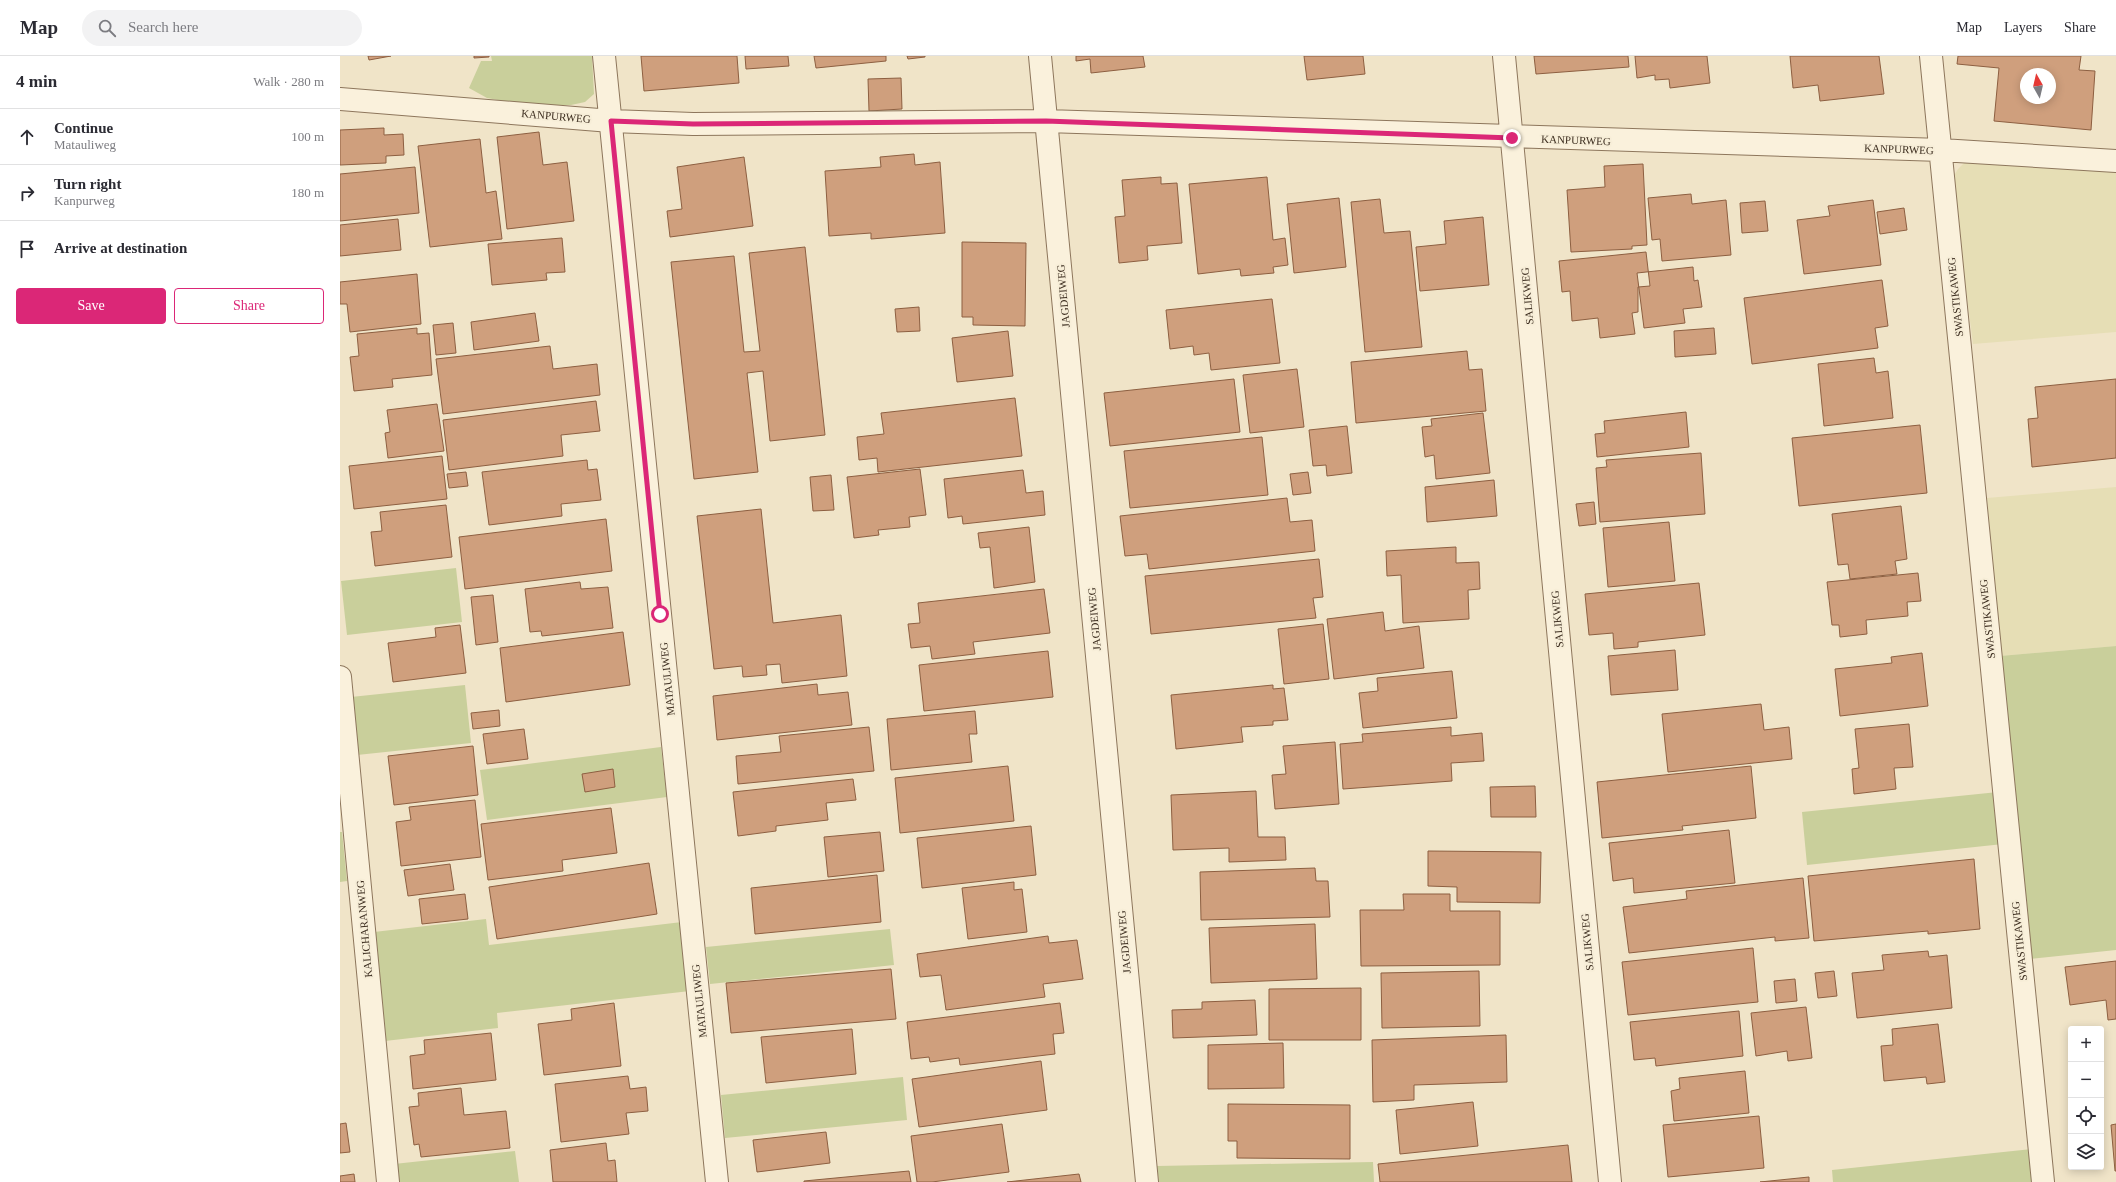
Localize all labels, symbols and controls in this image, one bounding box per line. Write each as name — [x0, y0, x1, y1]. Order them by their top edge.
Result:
search box — [82, 10, 362, 46]
text: Map — [20, 17, 58, 38]
icon: search — [96, 17, 118, 39]
text: Search here — [128, 19, 198, 35]
text: Map — [1956, 20, 1982, 35]
text: Layers — [2004, 20, 2042, 35]
text: Share — [2064, 20, 2096, 35]
north arrow — [2020, 68, 2056, 104]
text: 4 min — [16, 72, 57, 91]
text: Walk · 280 m — [253, 74, 324, 89]
street label: KANPURWEG — [521, 107, 591, 125]
text: Continue — [54, 120, 113, 136]
icon: ahead — [16, 126, 38, 148]
text: 100 m — [291, 129, 324, 144]
route end — [1503, 129, 1521, 147]
street label: KANPURWEG — [1541, 133, 1611, 147]
text: Matauliweg — [54, 137, 116, 152]
street label: KANPURWEG — [1864, 142, 1934, 156]
text: Turn right — [54, 176, 121, 192]
icon: right — [16, 182, 38, 204]
text: 180 m — [291, 185, 324, 200]
text: Kanpurweg — [54, 193, 115, 208]
icon: arrive — [16, 238, 38, 260]
text: Arrive at destination — [54, 240, 187, 256]
street label: SWASTIKAWEG — [1945, 257, 1965, 337]
street label: JAGDEIWEG — [1054, 264, 1072, 328]
street label: SALIKWEG — [1519, 267, 1535, 325]
button: Save — [16, 288, 166, 324]
button: Share — [174, 288, 324, 324]
street label: SWASTIKAWEG — [1977, 579, 1997, 659]
street label: JAGDEIWEG — [1085, 587, 1103, 651]
street label: SALIKWEG — [1549, 590, 1565, 648]
route start — [651, 605, 669, 623]
street label: MATAULIWEG — [657, 642, 677, 716]
street label: KALICHARANWEG — [354, 880, 374, 978]
street label: SWASTIKAWEG — [2009, 901, 2029, 981]
street label: JAGDEIWEG — [1115, 910, 1133, 974]
street label: SALIKWEG — [1579, 913, 1595, 971]
street label: MATAULIWEG — [689, 964, 709, 1038]
map controls — [2068, 1026, 2104, 1170]
button: + — [2068, 1026, 2104, 1062]
button: − — [2068, 1062, 2104, 1098]
button: locate — [2068, 1098, 2104, 1134]
button: layers — [2068, 1134, 2104, 1170]

